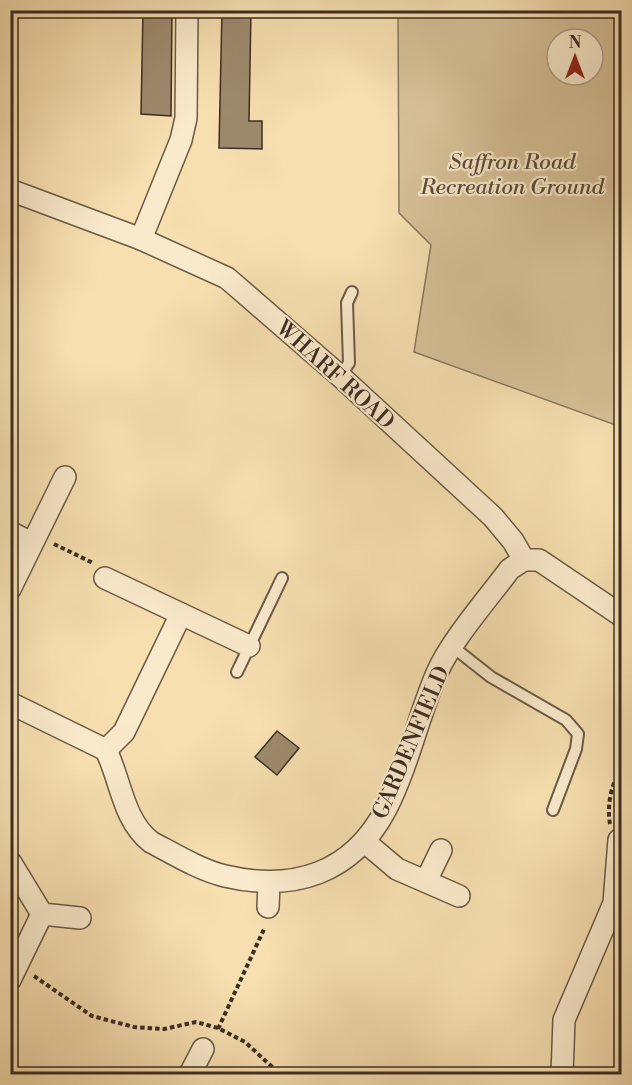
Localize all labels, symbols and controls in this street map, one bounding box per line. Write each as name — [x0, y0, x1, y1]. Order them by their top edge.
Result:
north arrow — [545, 27, 605, 87]
text: N — [569, 33, 582, 53]
park label: Saffron Road Recreation Ground — [419, 149, 605, 201]
street label: WHARF ROAD — [269, 314, 400, 435]
street label: GARDENFIELD — [367, 662, 456, 823]

